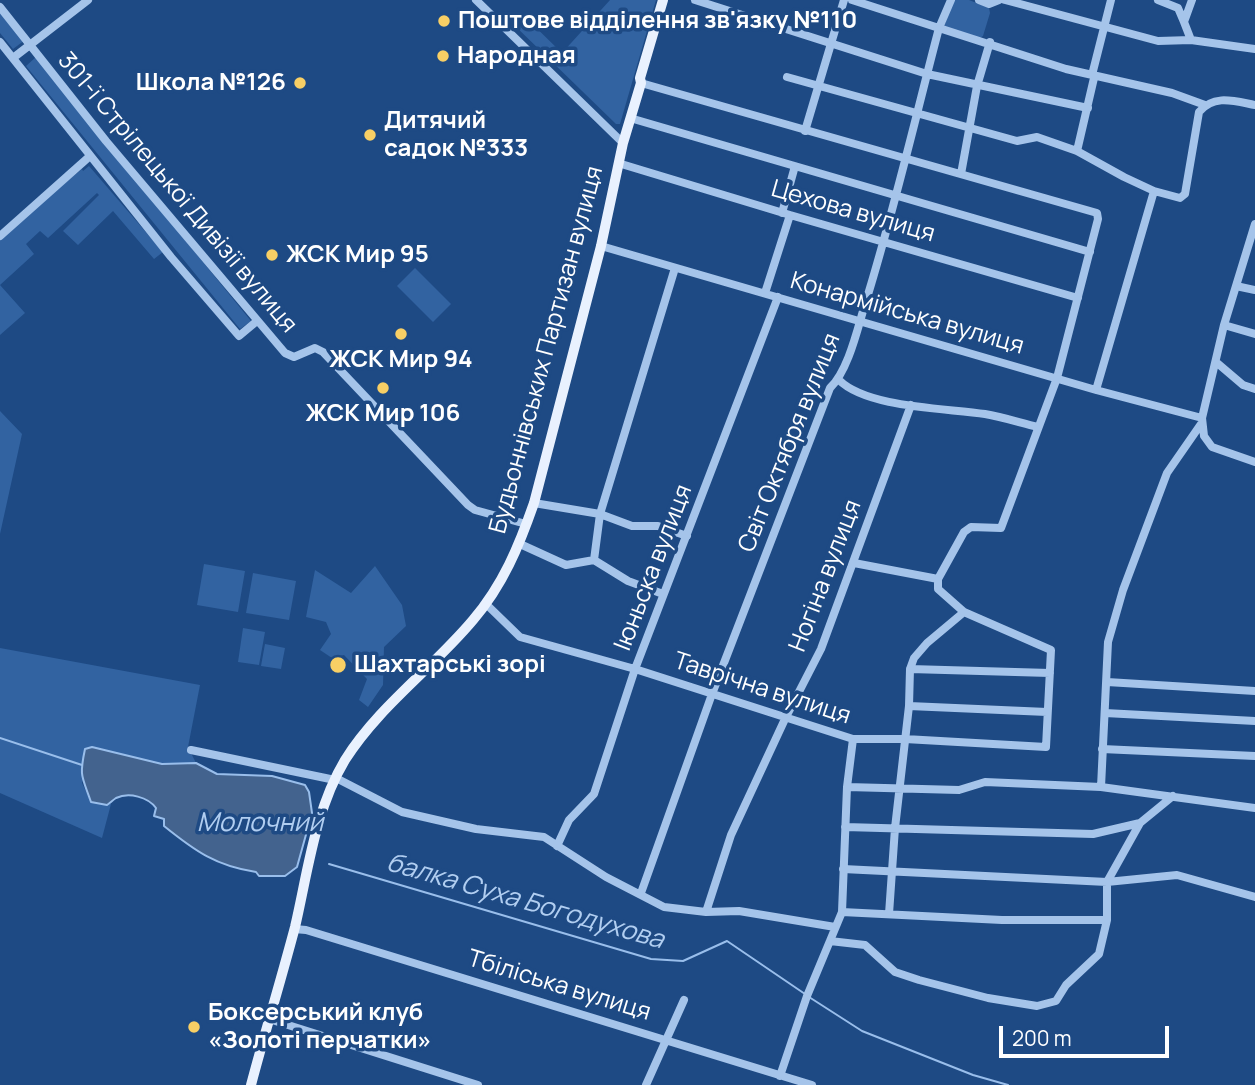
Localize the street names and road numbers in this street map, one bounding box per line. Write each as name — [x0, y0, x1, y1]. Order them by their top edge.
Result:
street label: 301-ї Стрілецької Дивізії вулиця — [51, 47, 303, 339]
street label: Будьоннівських Партизан вулиця — [484, 163, 610, 537]
street label: Цехова вулиця — [768, 175, 938, 249]
street label: Конармійська вулиця — [787, 267, 1027, 361]
street label: Світ Октября вулиця — [733, 329, 847, 557]
street label: Iюньска вулиця — [609, 481, 699, 655]
street label: Ногіна вулиця — [784, 496, 868, 656]
street label: Таврічна вулиця — [670, 647, 854, 731]
street label: Тбіліська вулиця — [464, 944, 654, 1028]

